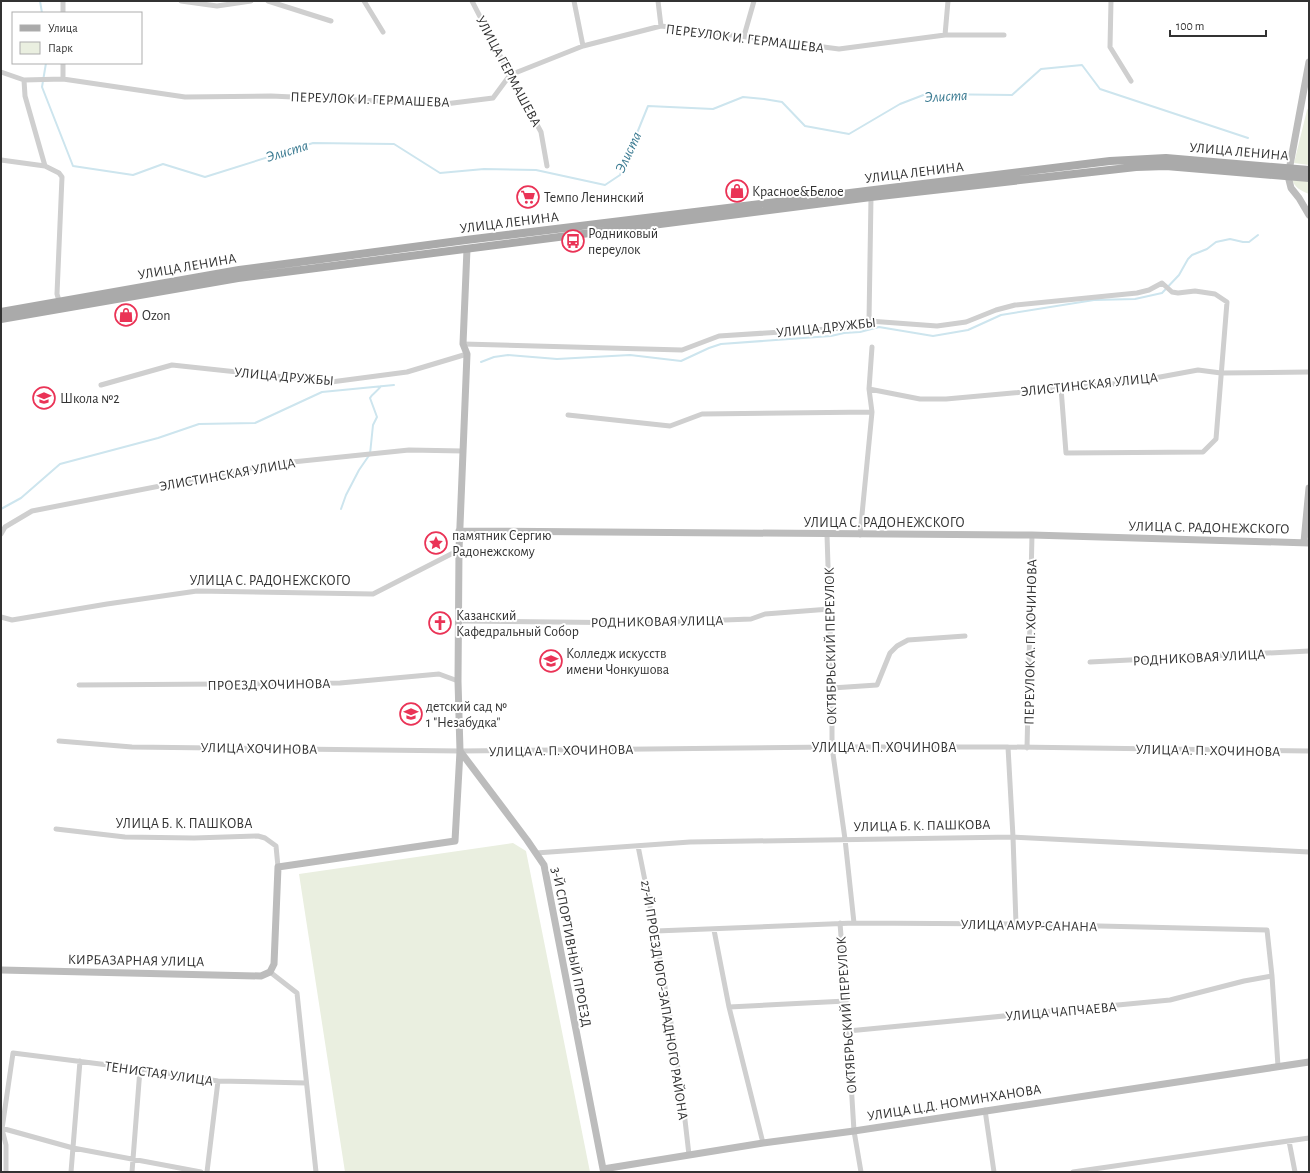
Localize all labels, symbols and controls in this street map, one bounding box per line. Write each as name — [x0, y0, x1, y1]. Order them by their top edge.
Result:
legend — [12, 12, 142, 64]
scale bar — [1170, 12, 1266, 38]
street label: УЛИЦА ГЕРМАШЕВА — [473, 14, 543, 129]
text: 100 m — [1176, 20, 1204, 32]
text: Улица — [48, 22, 78, 34]
street label: ПЕРЕУЛОК И. ГЕРМАШЕВА — [665, 22, 825, 56]
text: Парк — [48, 42, 73, 54]
water label: Элиста — [924, 88, 968, 105]
street label: ПЕРЕУЛОК И. ГЕРМАШЕВА — [290, 90, 450, 110]
water label: Элиста — [613, 130, 644, 175]
water label: Элиста — [264, 138, 310, 165]
street label: УЛИЦА ЛЕНИНА — [1189, 141, 1289, 163]
street label: УЛИЦА ЛЕНИНА — [864, 160, 964, 186]
shop icon: Красное&Белое — [724, 178, 750, 204]
supermarket icon: Темпо Ленинский — [515, 184, 541, 210]
place label: Красное&Белое — [752, 185, 844, 199]
place label: Темпо Ленинский — [544, 191, 644, 205]
street label: УЛИЦА ЛЕНИНА — [459, 210, 559, 236]
place label: Родниковый переулок — [588, 227, 658, 257]
bus stop icon: Родниковый переулок — [560, 228, 586, 254]
street label: УЛИЦА ЛЕНИНА — [137, 251, 237, 283]
shop icon: Ozon — [113, 302, 139, 328]
place label: Ozon — [142, 309, 170, 323]
street label: УЛИЦА ДРУЖБЫ — [776, 316, 877, 340]
street label: УЛИЦА ДРУЖБЫ — [233, 366, 334, 388]
street label: ЭЛИСТИНСКАЯ УЛИЦА — [1020, 371, 1158, 399]
school or university icon: Школа №2 — [31, 385, 57, 411]
place label: Школа №2 — [60, 392, 120, 406]
street label: ЭЛИСТИНСКАЯ УЛИЦА — [158, 456, 296, 494]
street label: УЛИЦА С. РАДОНЕЖСКОГО — [803, 516, 965, 530]
street label: УЛИЦА С. РАДОНЕЖСКОГО — [1128, 520, 1290, 536]
place label: памятник Сергию Радонежскому — [452, 529, 551, 559]
place icon: памятник Сергию Радонежскому — [423, 530, 449, 556]
street label: ПЕРЕУЛОК А. П. ХОЧИНОВА — [1023, 559, 1039, 725]
street label: ОКТЯБРЬСКИЙ ПЕРЕУЛОК — [822, 567, 839, 725]
street label: УЛИЦА С. РАДОНЕЖСКОГО — [189, 574, 351, 588]
place label: Казанский Кафедральный Собор — [456, 609, 579, 639]
church icon: Казанский Кафедральный Собор — [427, 610, 453, 636]
street label: РОДНИКОВАЯ УЛИЦА — [591, 614, 724, 630]
place label: Колледж искусств имени Чонкушова — [566, 647, 670, 677]
school or university icon: Колледж искусств имени Чонкушова — [538, 648, 564, 674]
street label: РОДНИКОВАЯ УЛИЦА — [1132, 648, 1266, 668]
street label: ПРОЕЗД ХОЧИНОВА — [207, 677, 331, 693]
place label: детский сад № 1 "Незабудка" — [426, 700, 507, 730]
school or university icon: детский сад № 1 "Незабудка" — [398, 701, 424, 727]
street label: УЛИЦА ХОЧИНОВА — [200, 741, 317, 757]
street label: УЛИЦА А. П. ХОЧИНОВА — [812, 741, 956, 755]
street label: УЛИЦА А. П. ХОЧИНОВА — [488, 743, 634, 759]
street label: УЛИЦА А. П. ХОЧИНОВА — [1135, 743, 1281, 759]
street label: УЛИЦА Б. К. ПАШКОВА — [115, 817, 253, 831]
street label: УЛИЦА Б. К. ПАШКОВА — [853, 818, 991, 834]
street label: 3-Й СПОРТИВНЫЙ ПРОЕЗД — [549, 866, 594, 1028]
street label: 27-Й ПРОЕЗД ЮГО-ЗАПАДНОГО РАЙОНА — [638, 879, 691, 1121]
street label: УЛИЦА АМУР-САНАНА — [960, 918, 1097, 934]
street label: ОКТЯБРЬСКИЙ ПЕРЕУЛОК — [834, 936, 859, 1094]
street label: КИРБАЗАРНАЯ УЛИЦА — [68, 953, 204, 969]
street label: УЛИЦА ЧАПЧАЕВА — [1005, 1000, 1117, 1024]
street label: ТЕНИСТАЯ УЛИЦА — [104, 1059, 214, 1089]
street label: УЛИЦА Ц.Д. НОМИНХАНОВА — [866, 1082, 1042, 1124]

